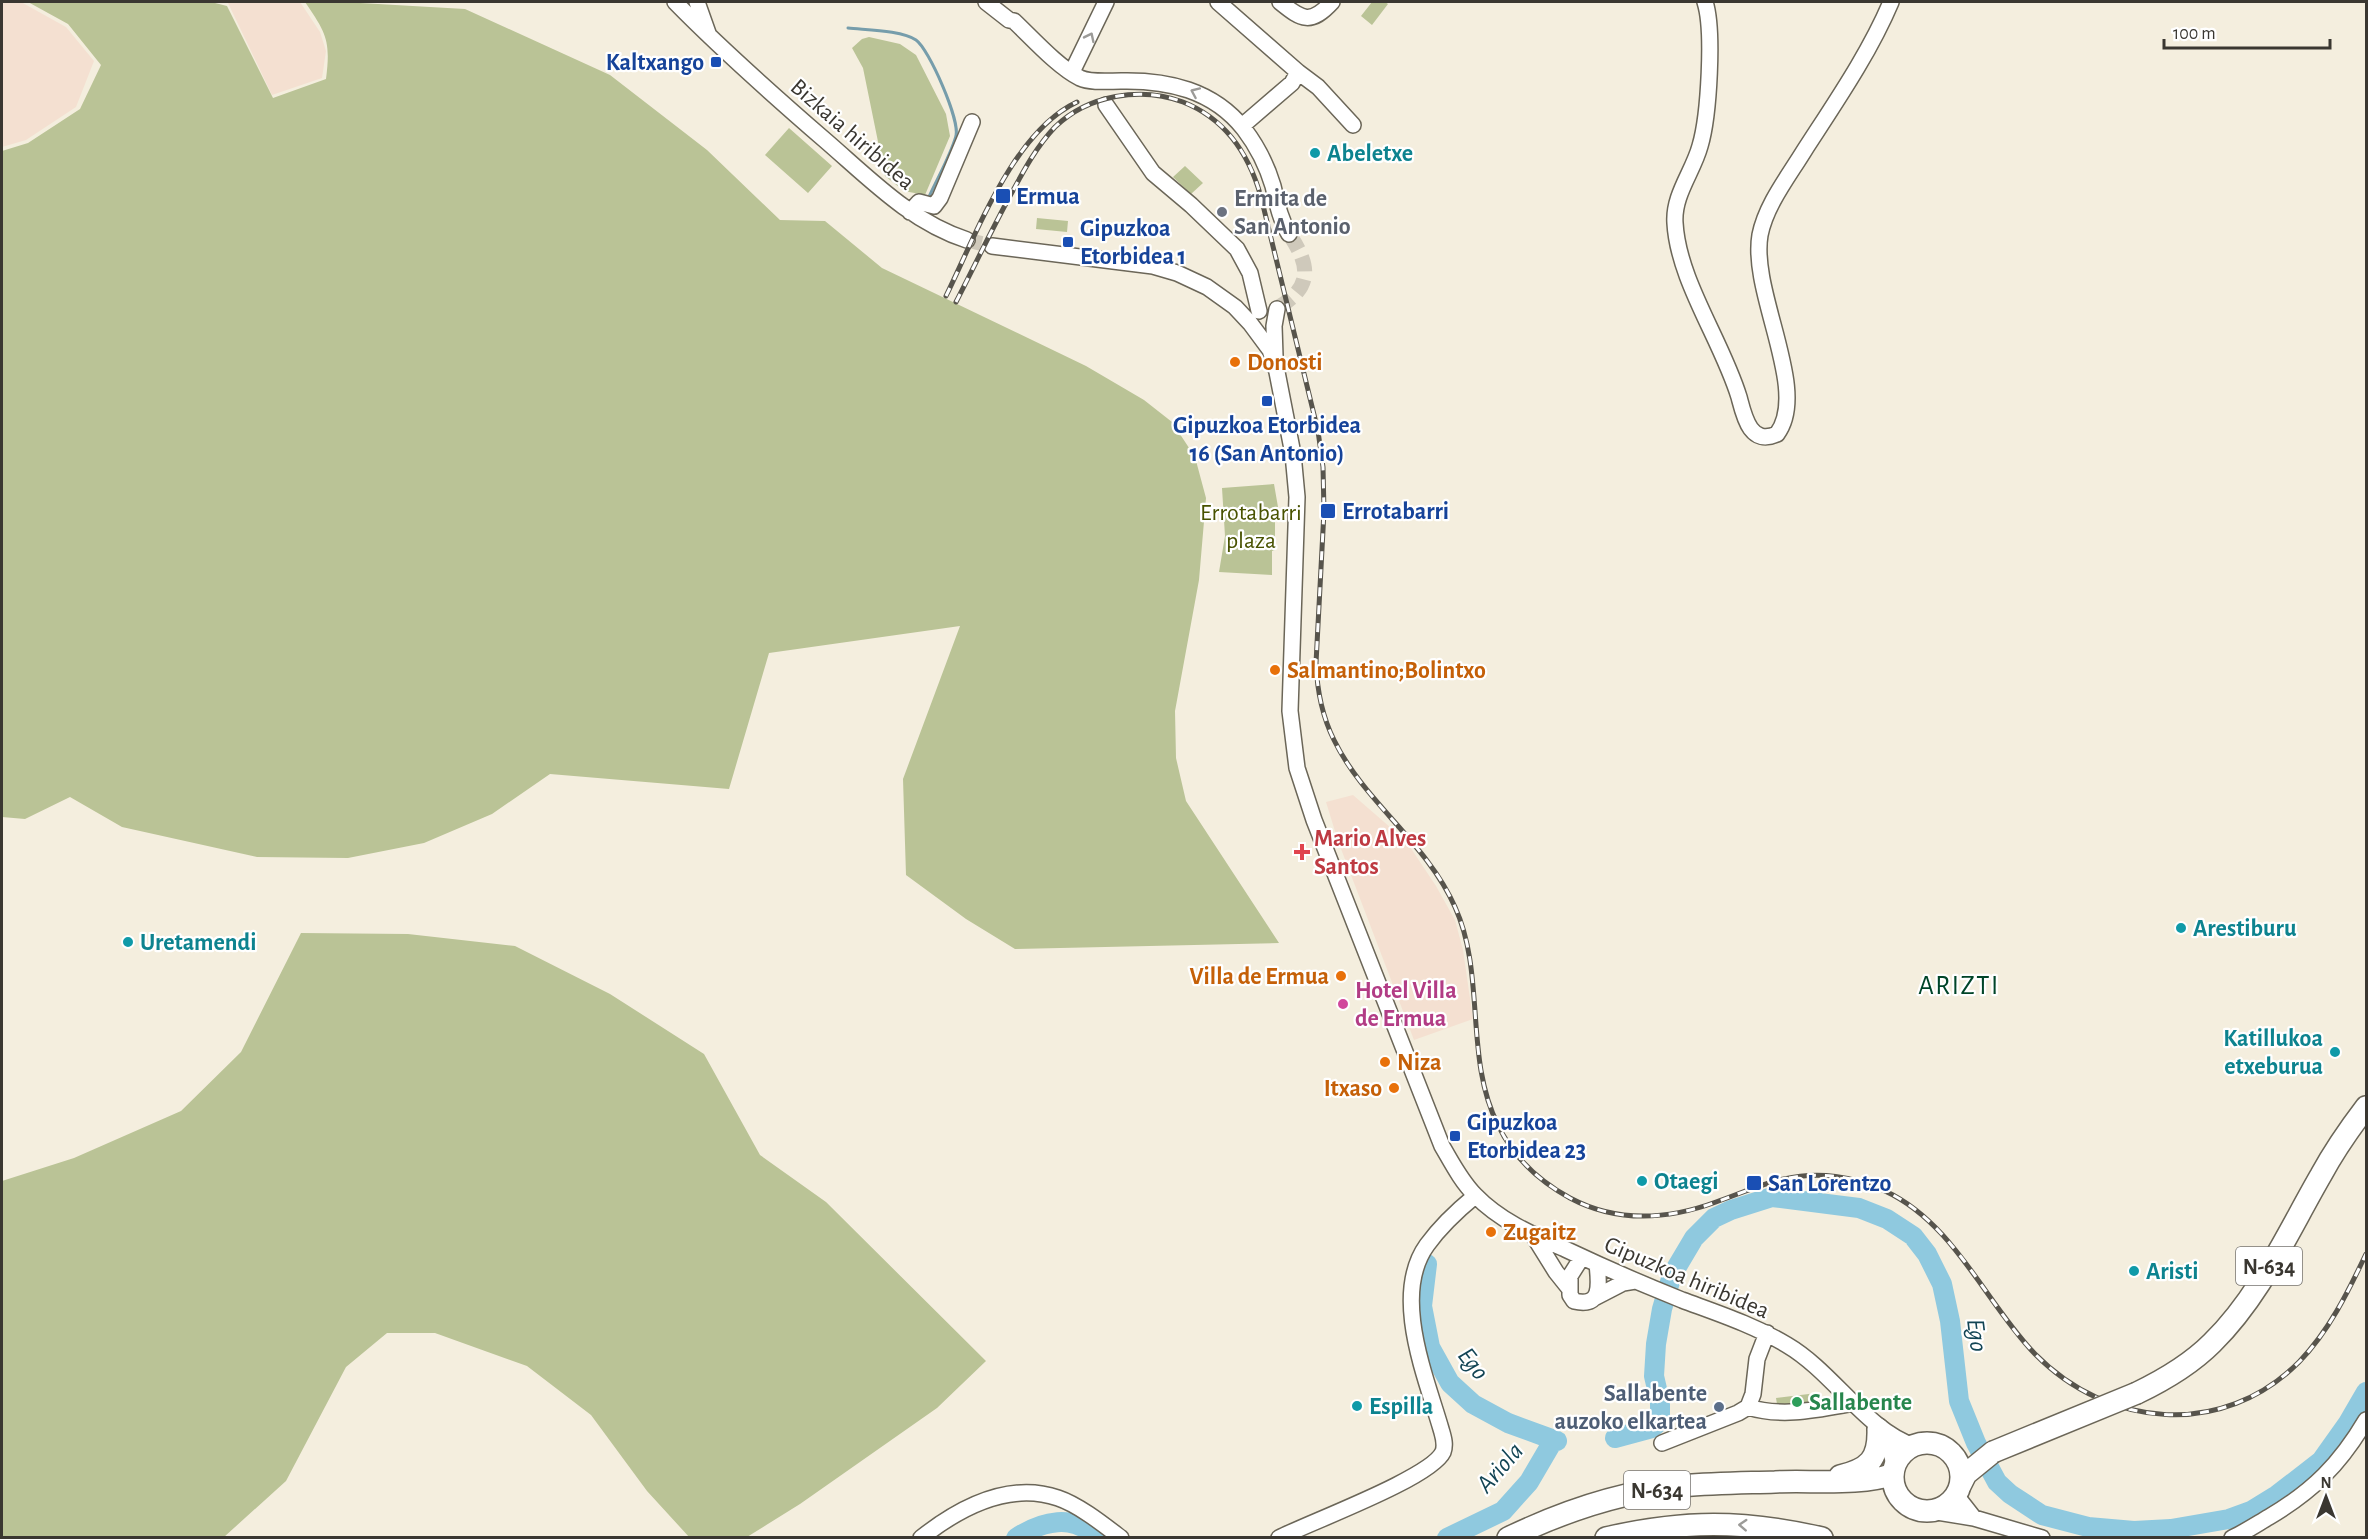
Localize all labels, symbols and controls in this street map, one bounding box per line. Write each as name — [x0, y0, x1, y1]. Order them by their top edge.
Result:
scale bar — [2164, 12, 2330, 50]
text: 100 m — [2173, 25, 2216, 43]
one-way arrow — [1083, 33, 1094, 44]
place label: Kaltxango — [606, 51, 704, 75]
marker: Kaltxango — [709, 55, 723, 69]
street label: Bizkaia hiribidea — [786, 75, 919, 195]
one-way arrow — [1190, 87, 1201, 99]
place label: Abeletxe — [1327, 142, 1413, 166]
marker: Abeletxe — [1308, 146, 1322, 160]
place label: Ermua — [1016, 185, 1080, 209]
marker: Ermua — [994, 187, 1012, 205]
place label: Ermita de San Antonio — [1234, 187, 1351, 239]
marker: Ermita de San Antonio — [1215, 205, 1229, 219]
place label: Gipuzkoa Etorbidea 1 — [1080, 217, 1186, 269]
marker: Gipuzkoa Etorbidea 1 — [1061, 235, 1075, 249]
place label: Donosti — [1247, 351, 1322, 375]
marker: Donosti — [1228, 355, 1242, 369]
marker: Gipuzkoa Etorbidea 16 (San Antonio) — [1260, 394, 1274, 408]
place label: Gipuzkoa Etorbidea 16 (San Antonio) — [1173, 414, 1361, 466]
place label: Errotabarri — [1342, 500, 1449, 524]
park label: Errotabarri plaza — [1200, 501, 1302, 553]
marker: Errotabarri — [1319, 502, 1337, 520]
place label: Salmantino;Bolintxo — [1287, 659, 1486, 683]
marker: Salmantino;Bolintxo — [1268, 663, 1282, 677]
place label: Mario Alves Santos — [1314, 827, 1426, 879]
marker: Mario Alves Santos — [1295, 845, 1309, 859]
place label: Arestiburu — [2193, 917, 2297, 941]
marker: Arestiburu — [2174, 921, 2188, 935]
place label: Uretamendi — [140, 931, 256, 955]
marker: Uretamendi — [121, 935, 135, 949]
place label: Villa de Ermua — [1190, 965, 1329, 989]
marker: Villa de Ermua — [1334, 969, 1348, 983]
district label: ARIZTI — [1918, 972, 2000, 999]
place label: Hotel Villa de Ermua — [1355, 979, 1457, 1031]
marker: Hotel Villa de Ermua — [1336, 997, 1350, 1011]
place label: Katillukoa etxeburua — [2223, 1027, 2323, 1079]
marker: Katillukoa etxeburua — [2328, 1045, 2342, 1059]
place label: Niza — [1397, 1051, 1442, 1075]
marker: Niza — [1378, 1055, 1392, 1069]
place label: Itxaso — [1324, 1077, 1382, 1101]
marker: Itxaso — [1387, 1081, 1401, 1095]
place label: Gipuzkoa Etorbidea 23 — [1467, 1111, 1586, 1163]
marker: Gipuzkoa Etorbidea 23 — [1448, 1129, 1462, 1143]
place label: Otaegi — [1654, 1170, 1718, 1194]
place label: San Lorentzo — [1768, 1172, 1892, 1196]
marker: Otaegi — [1635, 1174, 1649, 1188]
marker: San Lorentzo — [1745, 1174, 1763, 1192]
place label: Zugaitz — [1503, 1221, 1576, 1245]
marker: Zugaitz — [1484, 1225, 1498, 1239]
street label: Gipuzkoa hiribidea — [1601, 1232, 1773, 1323]
road number: N-634 — [2236, 1247, 2302, 1285]
place label: Aristi — [2146, 1260, 2198, 1284]
marker: Aristi — [2127, 1264, 2141, 1278]
water label: Ego — [1962, 1317, 1992, 1353]
water label: Ego — [1453, 1343, 1494, 1385]
place label: Sallabente auzoko elkartea — [1554, 1382, 1707, 1434]
place label: Sallabente — [1809, 1391, 1912, 1415]
place label: Espilla — [1369, 1395, 1433, 1419]
marker: Sallabente — [1790, 1395, 1804, 1409]
marker: Espilla — [1350, 1399, 1364, 1413]
marker: Sallabente auzoko elkartea — [1712, 1400, 1726, 1414]
water label: Ariola — [1471, 1438, 1528, 1498]
north arrow — [2296, 1467, 2356, 1527]
road number: N-634 — [1624, 1471, 1690, 1509]
text: N — [2320, 1475, 2332, 1491]
one-way arrow — [1739, 1518, 1748, 1531]

